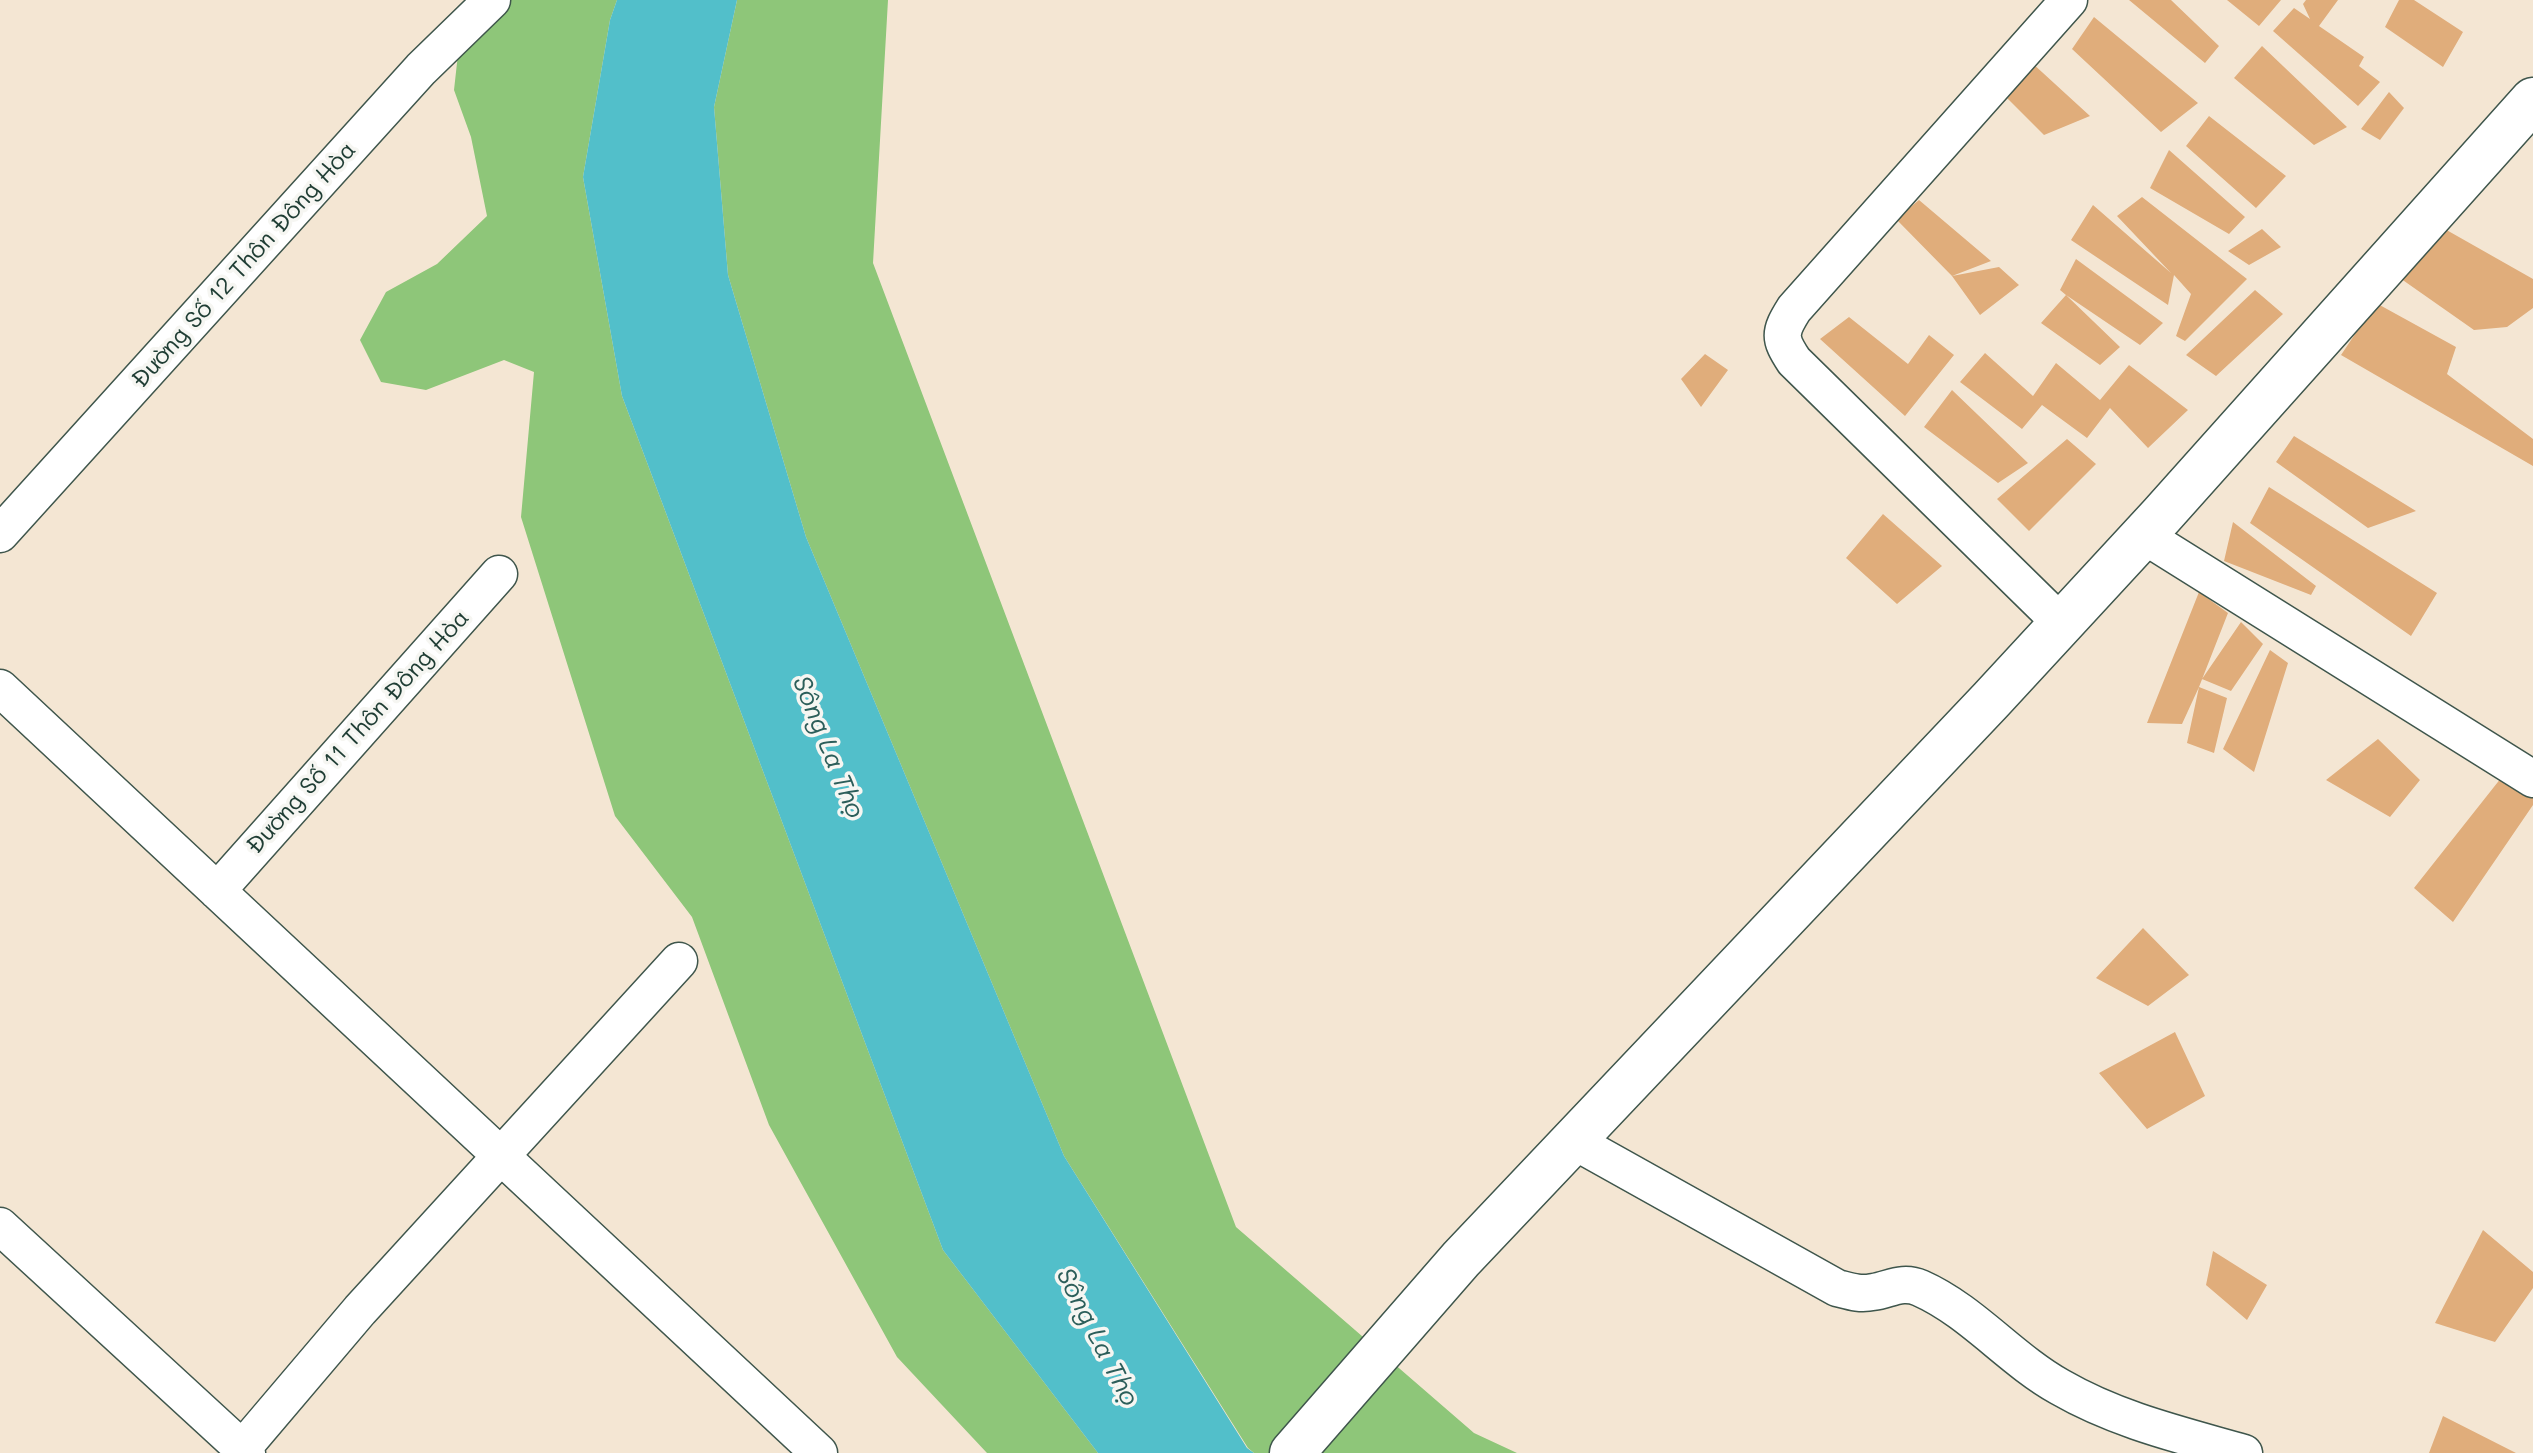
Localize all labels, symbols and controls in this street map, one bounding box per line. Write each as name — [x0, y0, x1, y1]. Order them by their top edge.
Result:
street label: Đường Số 12 Thôn Đông Hòa — [126, 136, 362, 394]
street label: Đường Số 11 Thôn Đông Hòa — [241, 604, 475, 860]
water label: Sông La Thọ — [785, 671, 871, 823]
water label: Sông La Thọ — [1049, 1263, 1145, 1411]

